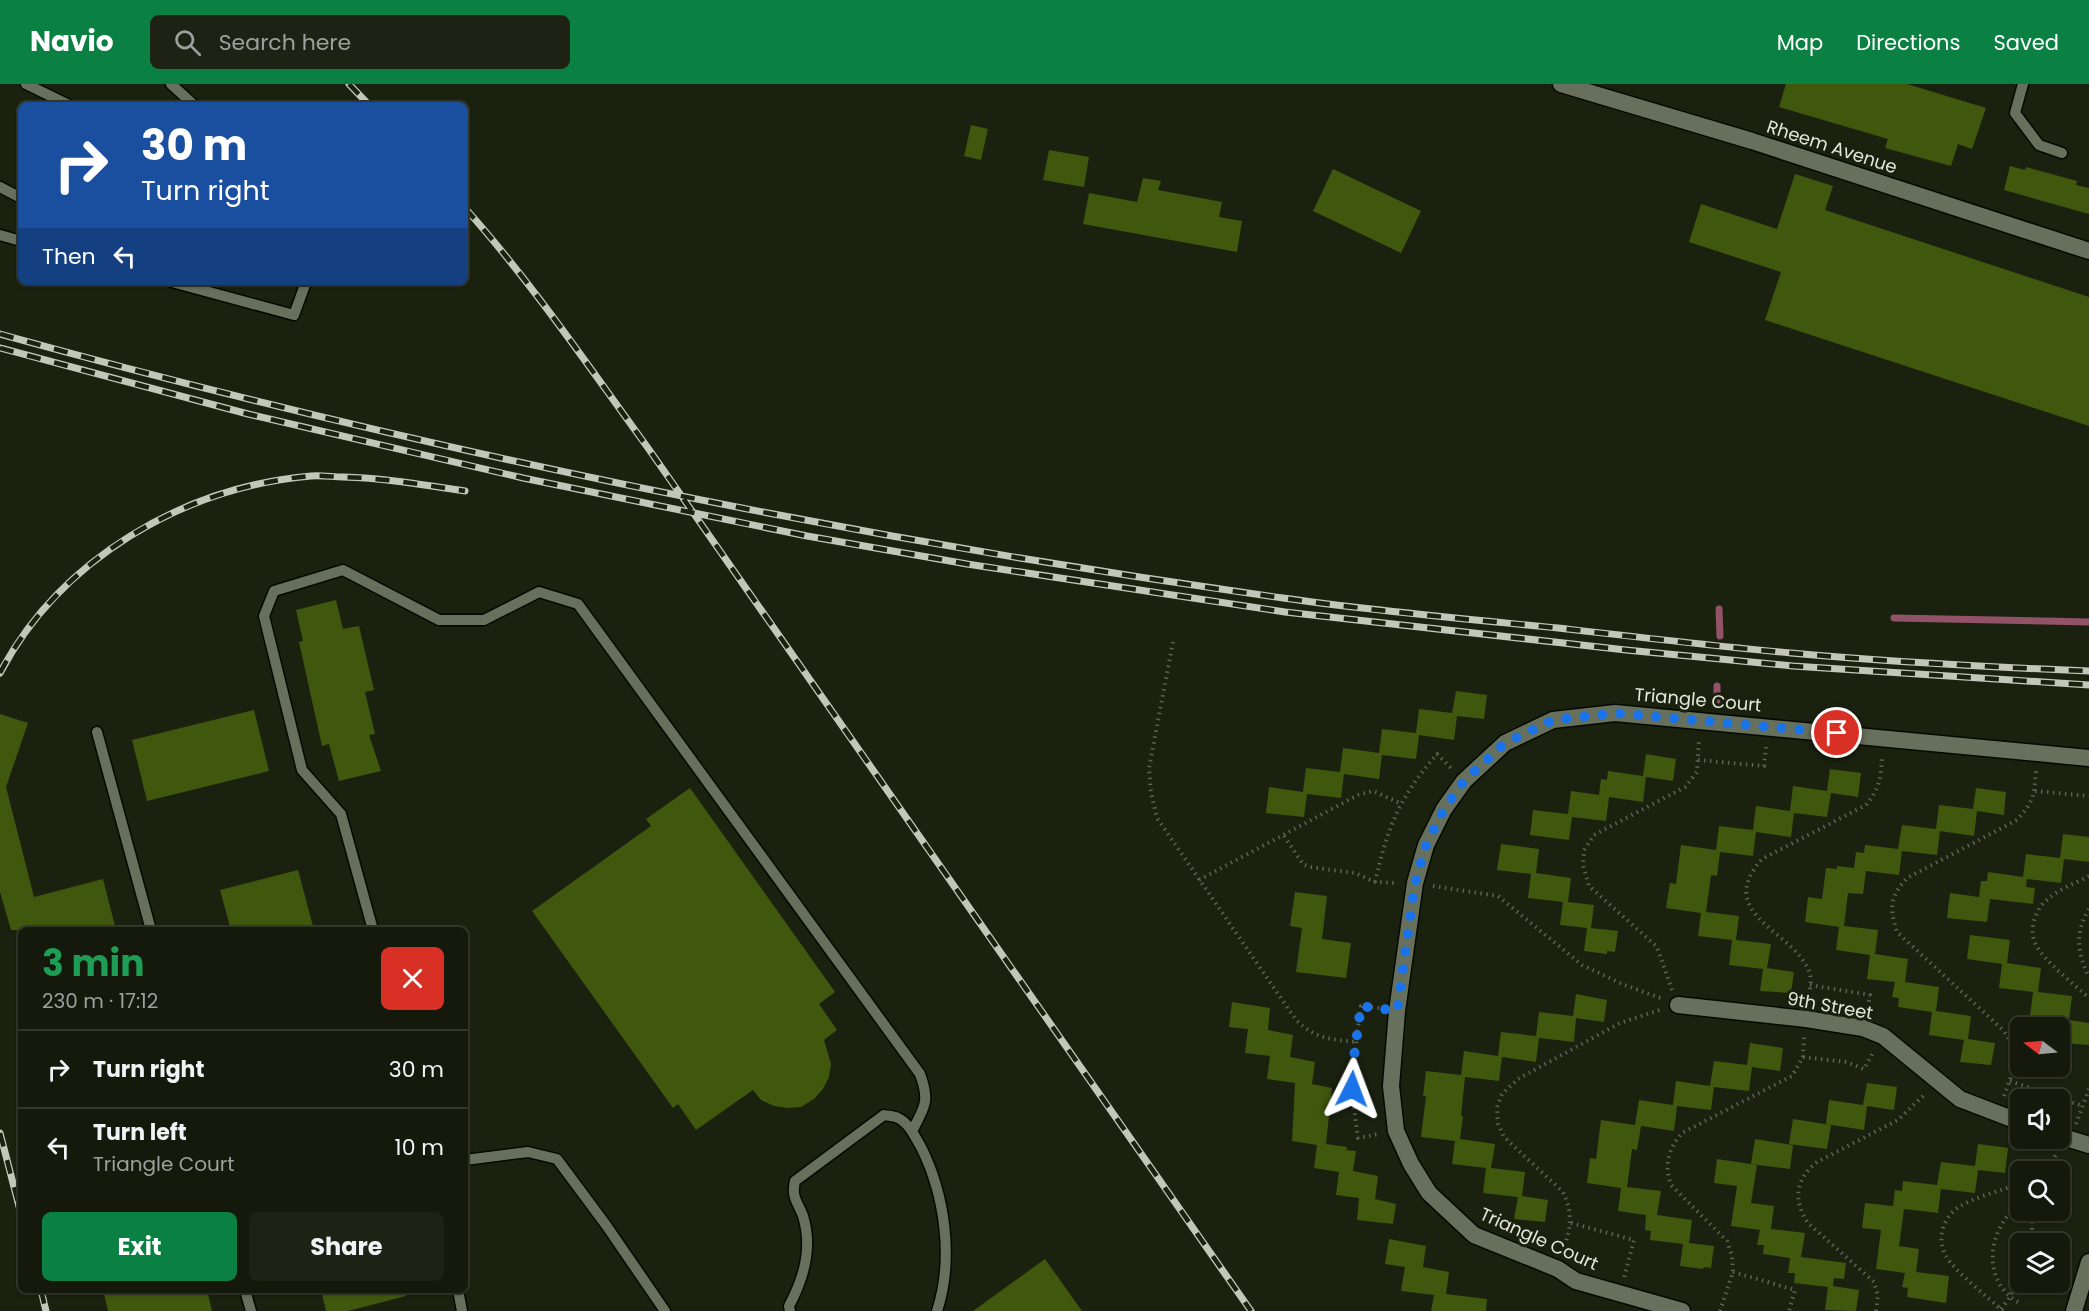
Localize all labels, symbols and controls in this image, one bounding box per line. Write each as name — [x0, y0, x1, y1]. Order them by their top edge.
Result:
search box — [150, 15, 570, 69]
text: Navio — [30, 22, 114, 61]
icon: search — [171, 26, 204, 59]
text: Search here — [219, 27, 351, 58]
text: Map — [1777, 28, 1823, 57]
text: Directions — [1856, 28, 1960, 57]
text: Saved — [1993, 28, 2059, 57]
street label: Rheem Avenue — [1764, 114, 1901, 179]
text: 30 m — [141, 116, 247, 175]
icon: right — [42, 126, 120, 204]
text: Turn right — [141, 172, 270, 209]
icon: left — [108, 240, 141, 273]
text: Then — [42, 241, 96, 272]
street label: Triangle Court — [1634, 682, 1763, 718]
pin — [1811, 707, 1862, 758]
icon: arrive — [1820, 716, 1853, 749]
text: 3 min — [42, 938, 144, 989]
button: close — [381, 947, 444, 1010]
street label: 9th Street — [1785, 986, 1875, 1025]
text: 230 m · 17:12 — [42, 987, 158, 1015]
north arrow — [2010, 1017, 2070, 1077]
map controls — [2010, 1017, 2070, 1293]
icon: right — [42, 1053, 75, 1086]
text: Turn right — [93, 1054, 204, 1085]
text: 30 m — [389, 1054, 444, 1085]
position arrow — [1320, 1057, 1384, 1121]
button: sound — [2010, 1089, 2070, 1149]
text: Turn left — [93, 1117, 187, 1148]
icon: left — [42, 1131, 75, 1164]
text: 10 m — [395, 1132, 444, 1163]
text: Triangle Court — [93, 1150, 234, 1178]
button: search — [2010, 1161, 2070, 1221]
street label: Triangle Court — [1476, 1201, 1602, 1276]
button: Exit — [42, 1212, 237, 1281]
button: Share — [249, 1212, 444, 1281]
button: layers — [2010, 1233, 2070, 1293]

